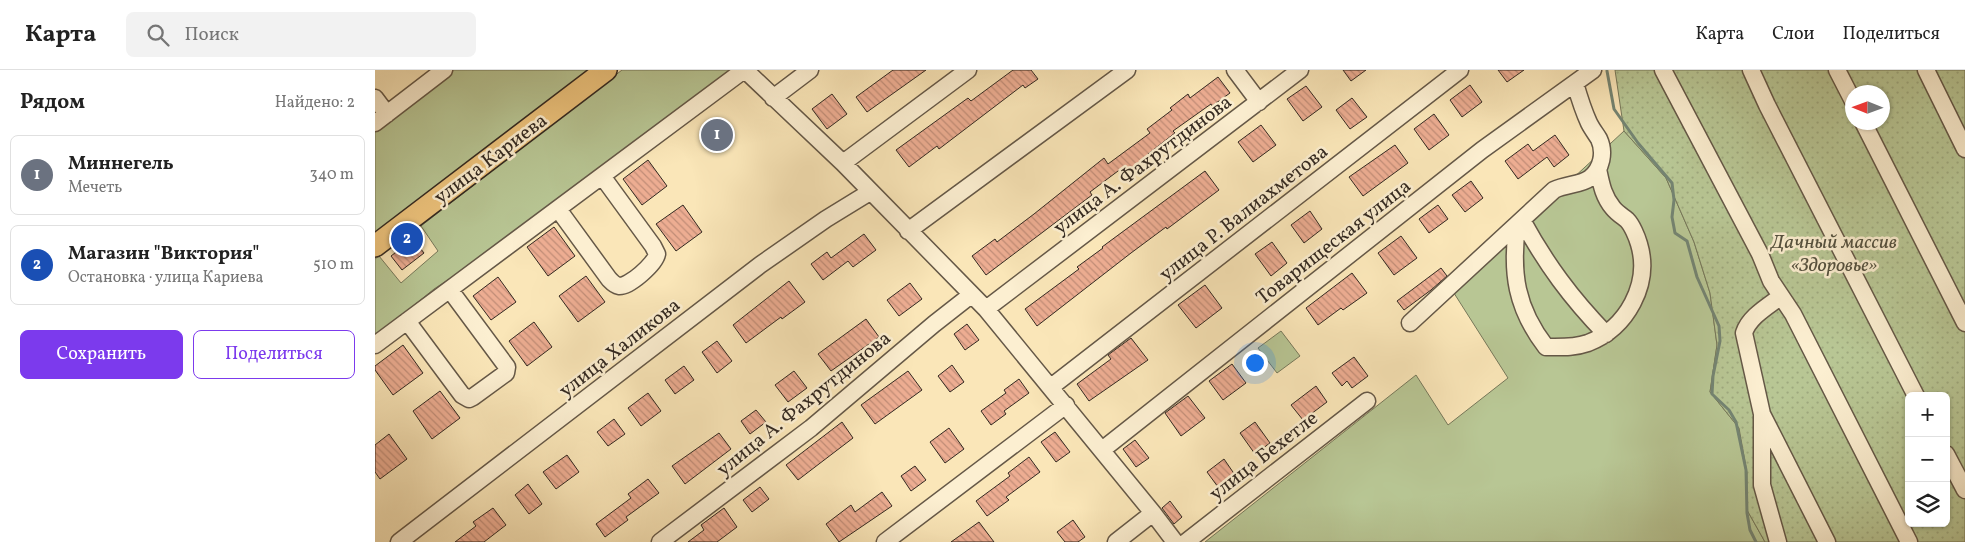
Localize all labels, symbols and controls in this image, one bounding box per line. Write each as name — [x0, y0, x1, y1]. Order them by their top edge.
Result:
search box — [126, 12, 476, 57]
text: Карта — [25, 18, 96, 52]
icon: search — [144, 21, 172, 49]
text: Поиск — [184, 22, 239, 48]
text: Карта — [1696, 22, 1744, 47]
text: Слои — [1772, 22, 1814, 47]
text: Поделиться — [1842, 22, 1940, 47]
north arrow — [1845, 85, 1890, 130]
text: Рядом — [20, 88, 85, 117]
street label: улица А. Фахрутдинова — [1048, 89, 1238, 242]
text: Найдено: 2 — [275, 92, 355, 114]
street label: улица Кариева — [429, 108, 554, 212]
pin: 1 — [701, 116, 733, 154]
street label: улица Р. Валиахметова — [1154, 139, 1335, 289]
text: Миннегель — [68, 151, 174, 177]
text: 1 — [34, 164, 40, 186]
text: 340 m — [310, 164, 354, 186]
street label: Товарищеская улица — [1251, 173, 1418, 312]
text: Мечеть — [68, 177, 122, 199]
pin: 2 — [391, 220, 423, 258]
park label: Дачный массив «Здоровье» — [1769, 229, 1897, 280]
text: Магазин "Виктория" — [68, 241, 260, 267]
text: 2 — [33, 254, 41, 276]
text: 510 m — [313, 254, 354, 276]
text: Остановка · улица Кариева — [68, 267, 264, 289]
street label: улица Халикова — [554, 292, 687, 405]
street label: улица А. Фахрутдинова — [711, 325, 898, 484]
button: Сохранить — [20, 330, 183, 379]
button: Поделиться — [193, 330, 355, 379]
your location — [1242, 350, 1268, 376]
map controls — [1905, 392, 1950, 527]
button: + — [1905, 392, 1950, 437]
street label: улица Бехетле — [1204, 405, 1325, 508]
button: − — [1905, 437, 1950, 482]
button: layers — [1905, 482, 1950, 527]

